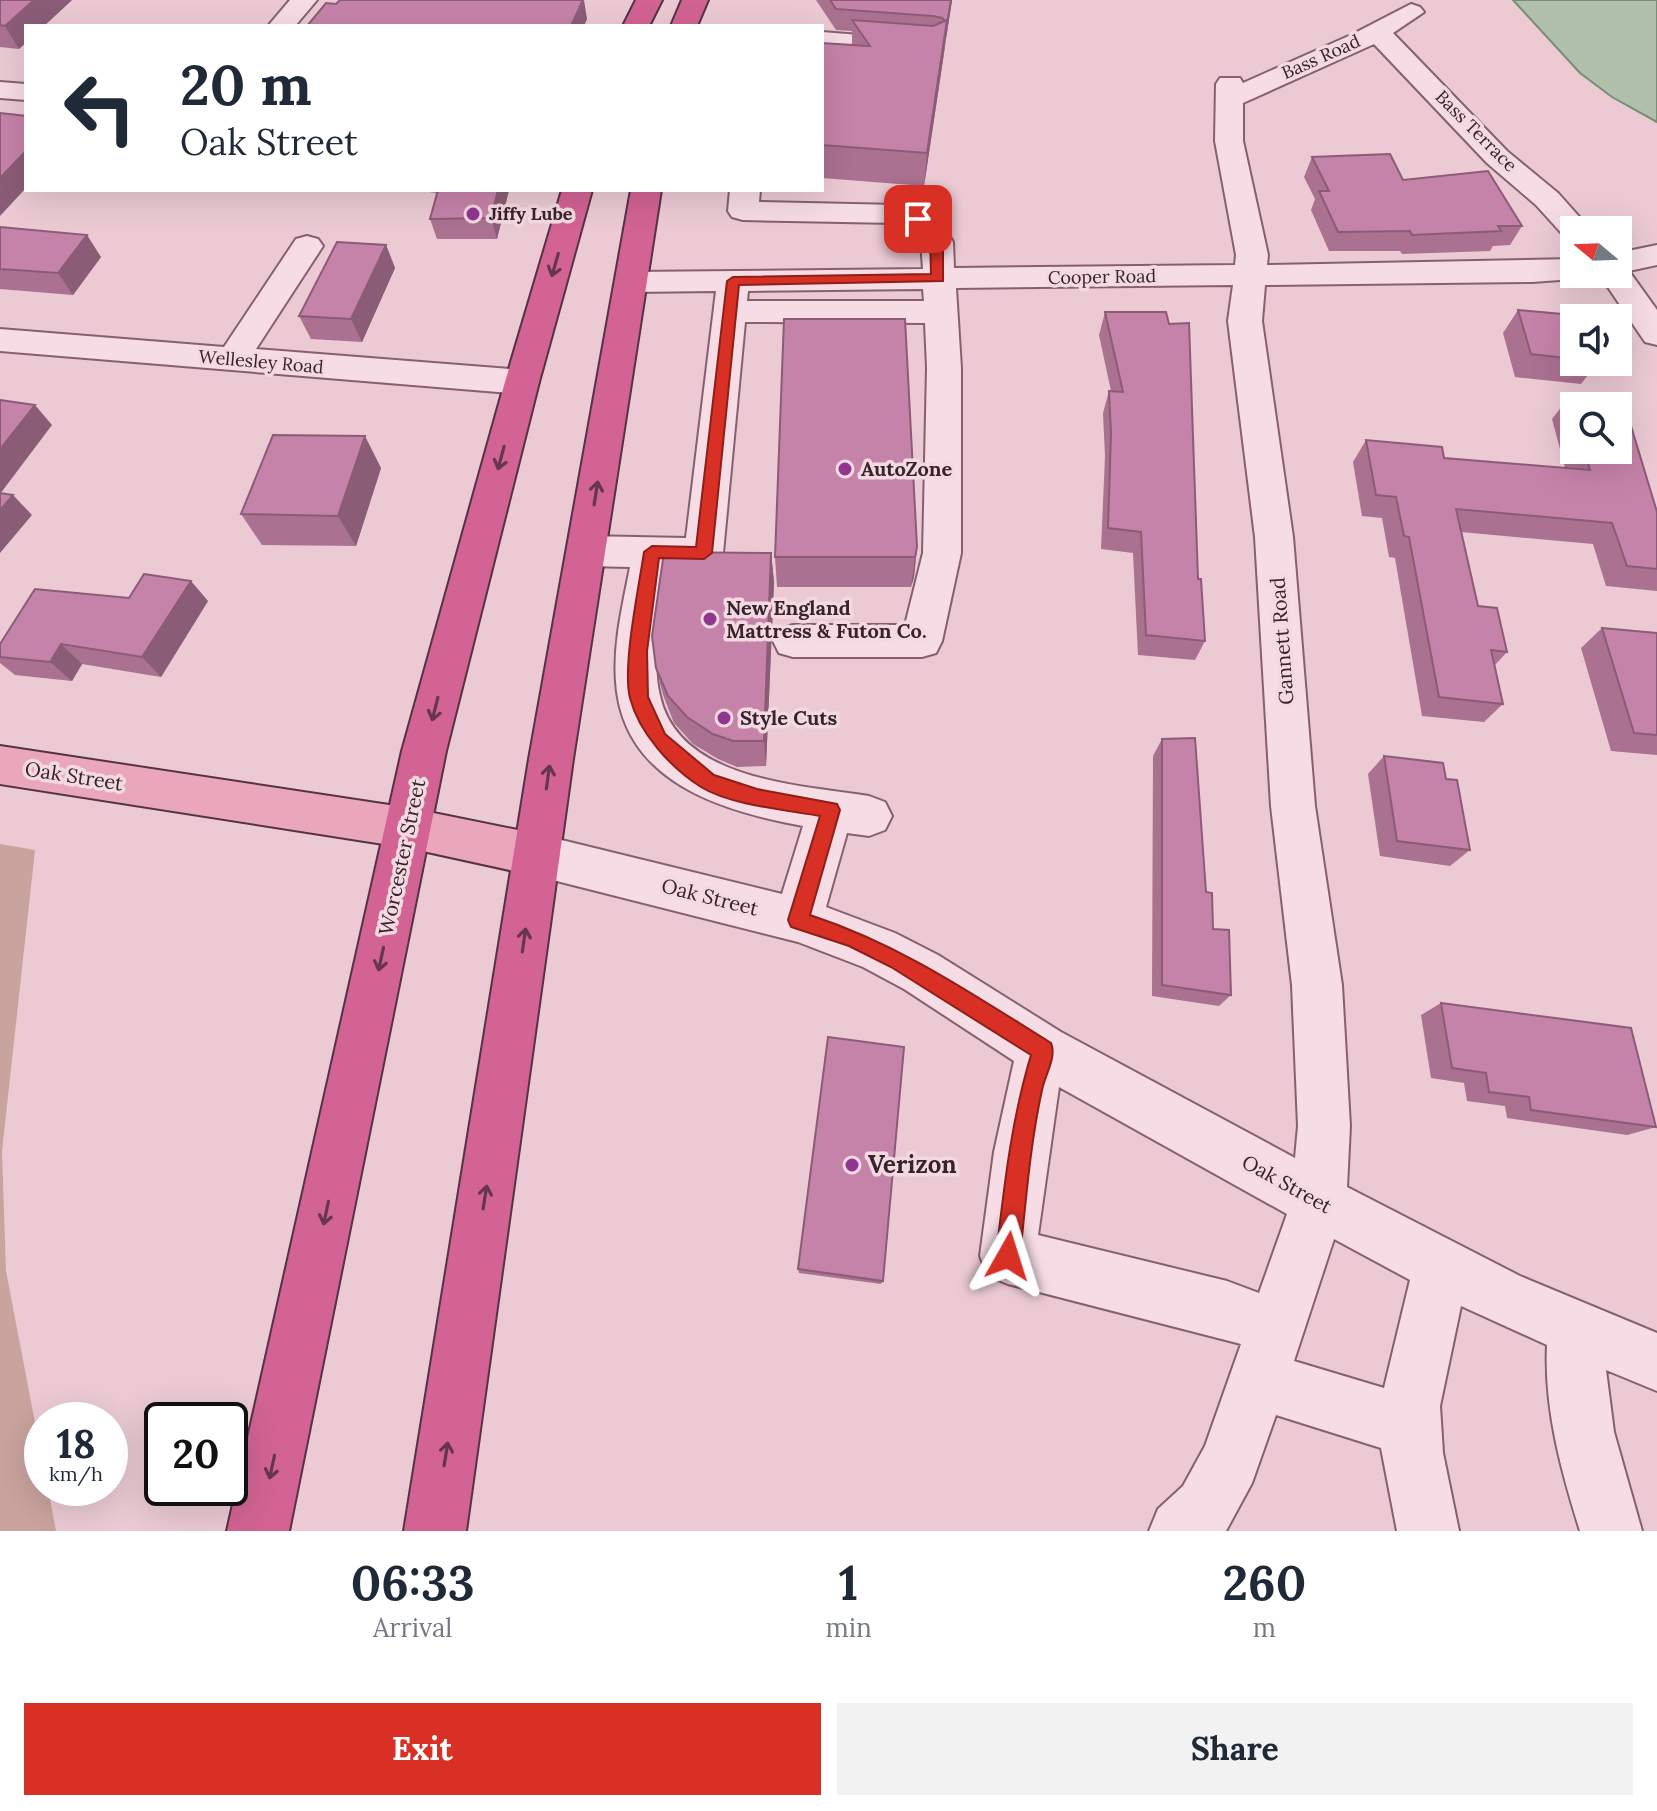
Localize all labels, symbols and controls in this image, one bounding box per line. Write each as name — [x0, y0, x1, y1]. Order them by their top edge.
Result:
street label: Bass Road — [1278, 29, 1364, 84]
text: 20 m — [180, 49, 312, 120]
icon: left — [48, 56, 152, 160]
street label: Bass Terrace — [1431, 85, 1522, 177]
text: Oak Street — [180, 119, 358, 165]
pin — [884, 185, 952, 253]
icon: arrive — [896, 197, 940, 241]
place label: Jiffy Lube — [489, 202, 573, 225]
marker: Jiffy Lube — [464, 205, 482, 223]
north arrow — [1560, 216, 1632, 288]
map controls — [1560, 216, 1632, 464]
one-way arrow — [547, 252, 561, 277]
street label: Cooper Road — [1048, 264, 1157, 289]
button: sound — [1560, 304, 1632, 376]
street label: Wellesley Road — [198, 345, 325, 378]
button: search — [1560, 392, 1632, 464]
one-way arrow — [493, 444, 508, 470]
place label: AutoZone — [861, 456, 952, 481]
marker: AutoZone — [836, 460, 854, 478]
one-way arrow — [589, 481, 604, 507]
street label: Gannett Road — [1265, 576, 1298, 706]
place label: New England Mattress & Futon Co. — [726, 595, 927, 643]
marker: New England Mattress & Futon Co. — [701, 610, 719, 628]
one-way arrow — [426, 695, 441, 721]
place label: Style Cuts — [740, 705, 837, 730]
marker: Style Cuts — [715, 709, 733, 727]
street label: Oak Street — [23, 755, 125, 796]
one-way arrow — [541, 765, 556, 791]
street label: Worcester Street — [373, 776, 430, 937]
street label: Oak Street — [659, 872, 761, 921]
one-way arrow — [517, 928, 532, 953]
one-way arrow — [373, 946, 388, 971]
place label: Verizon — [868, 1149, 957, 1180]
street label: Oak Street — [1238, 1149, 1337, 1219]
marker: Verizon — [843, 1156, 861, 1174]
one-way arrow — [478, 1185, 493, 1210]
one-way arrow — [318, 1200, 333, 1226]
position arrow — [966, 1214, 1050, 1298]
speed limit sign: 20 — [144, 1402, 248, 1506]
text: 18 — [56, 1418, 96, 1469]
one-way arrow — [440, 1442, 455, 1467]
one-way arrow — [264, 1454, 279, 1480]
text: km/h — [49, 1461, 103, 1486]
text: 06:33 — [351, 1552, 475, 1613]
text: 1 — [839, 1552, 858, 1613]
text: 260 — [1222, 1552, 1306, 1613]
text: Arrival — [373, 1611, 452, 1644]
text: min — [825, 1611, 872, 1644]
text: m — [1253, 1611, 1276, 1644]
button: Exit — [24, 1703, 821, 1795]
button: Share — [837, 1703, 1633, 1795]

